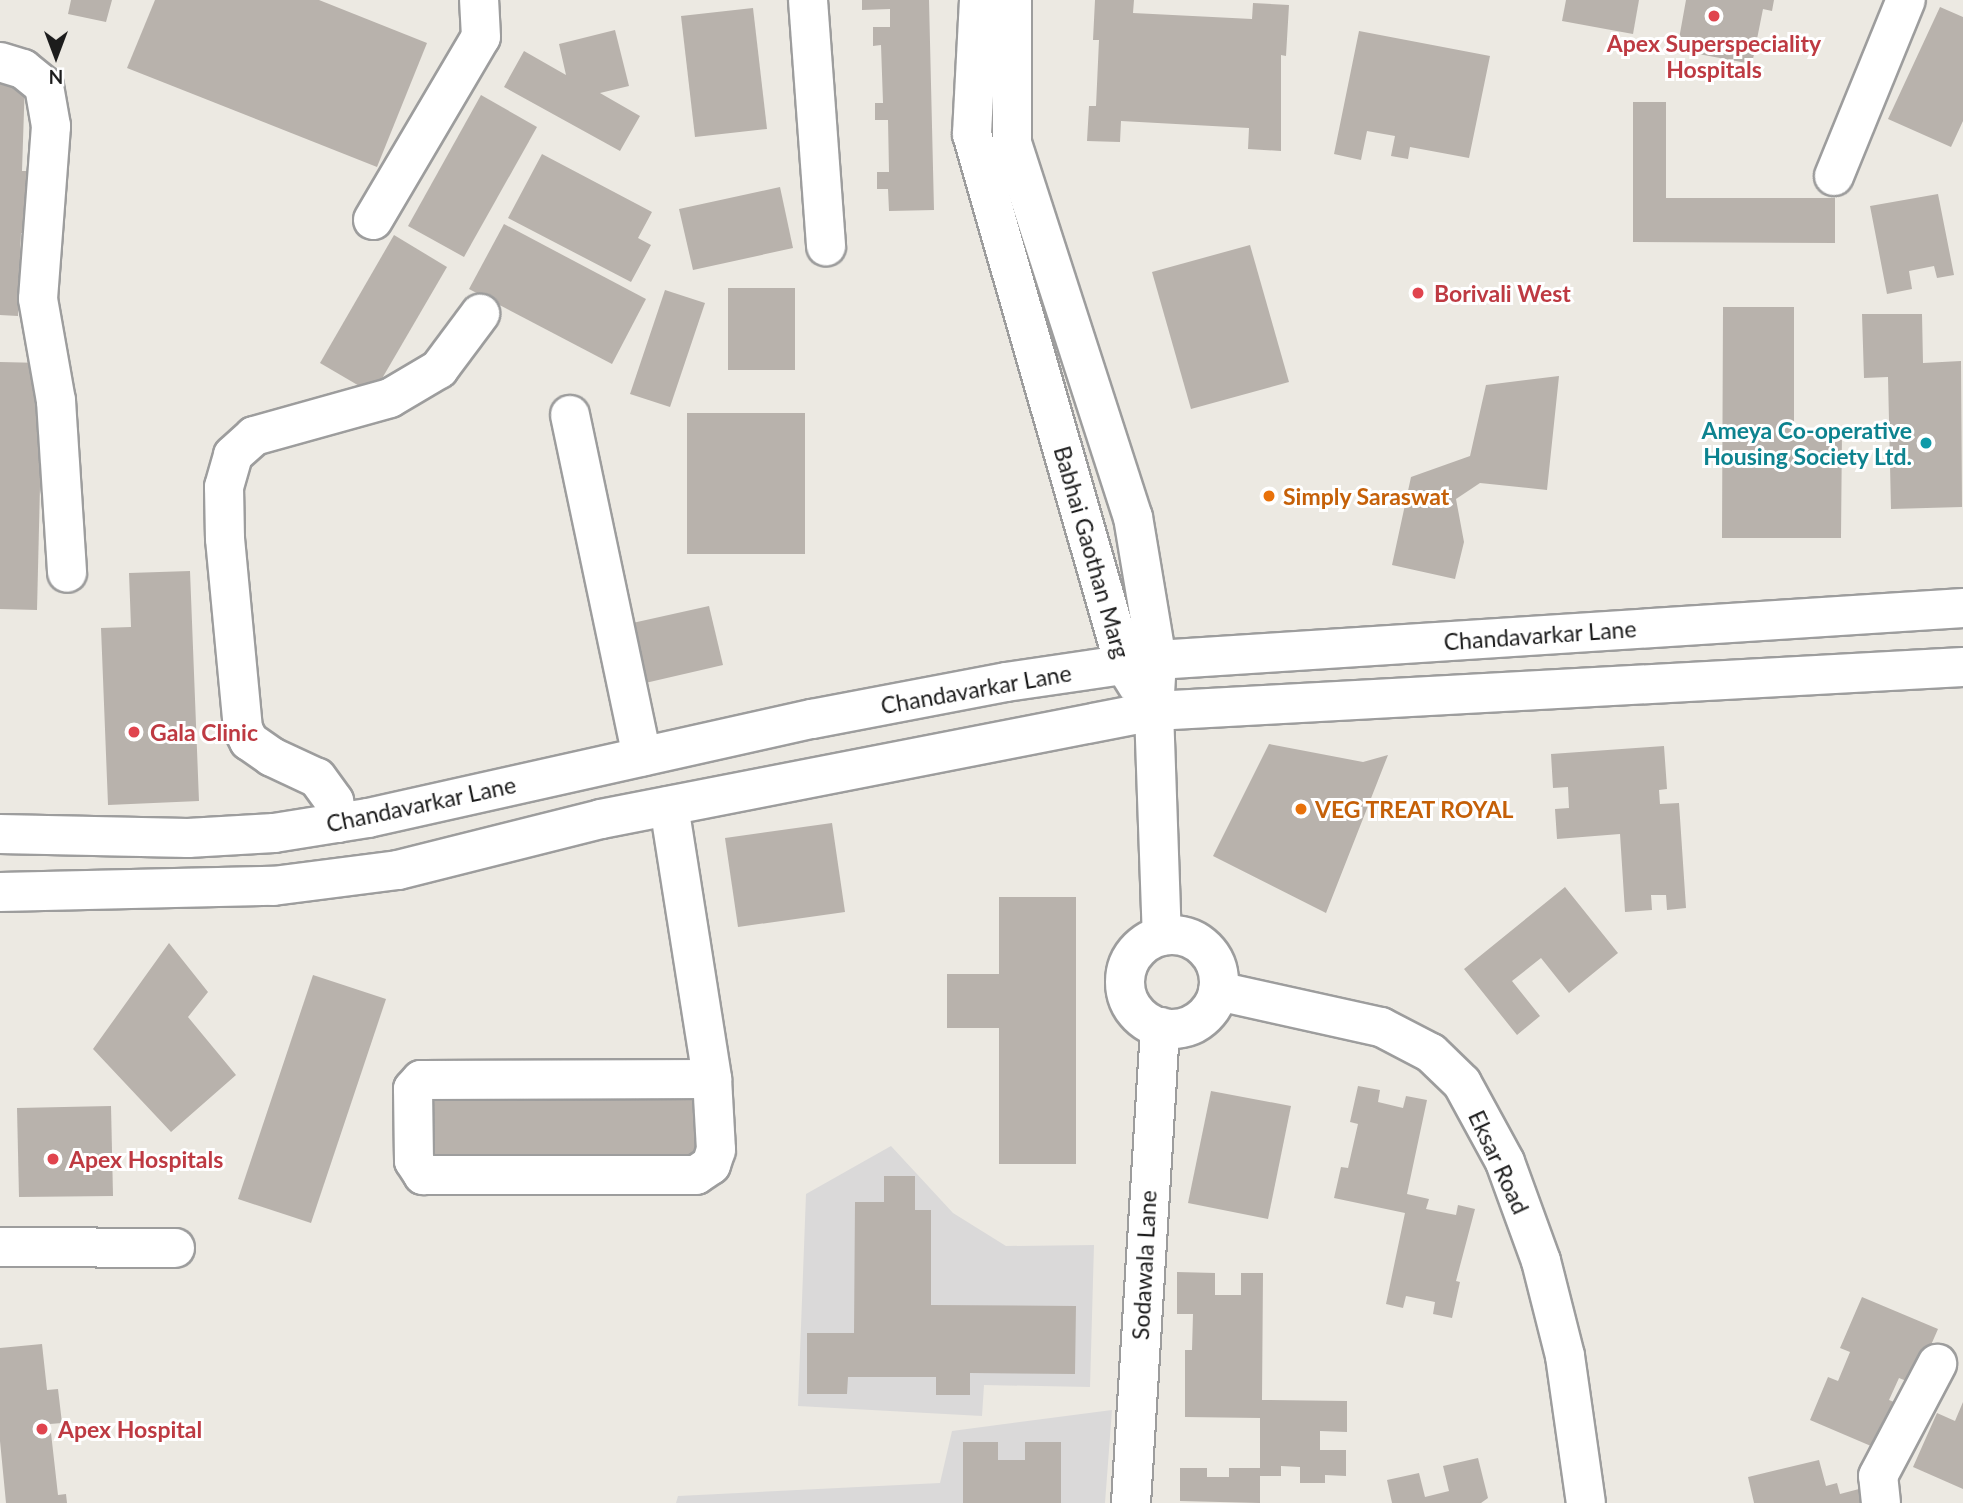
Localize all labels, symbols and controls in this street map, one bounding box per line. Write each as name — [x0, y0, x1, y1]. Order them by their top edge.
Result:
marker: Apex Superspeciality Hospitals — [1704, 6, 1724, 26]
north arrow — [21, 21, 91, 91]
place label: Apex Superspeciality Hospitals — [1607, 29, 1821, 83]
text: N — [49, 66, 63, 89]
place label: Borivali West — [1434, 279, 1571, 307]
marker: Borivali West — [1408, 283, 1428, 303]
place label: Ameya Co-operative Housing Society Ltd. — [1702, 416, 1912, 470]
marker: Ameya Co-operative Housing Society Ltd. — [1918, 435, 1934, 451]
street label: Babhai Gaothan Marg — [1048, 443, 1136, 661]
place label: Simply Saraswat — [1283, 482, 1450, 510]
marker: Simply Saraswat — [1261, 488, 1277, 504]
street label: Chandavarkar Lane — [1443, 614, 1637, 656]
street label: Chandavarkar Lane — [878, 659, 1074, 719]
place label: Gala Clinic — [150, 718, 258, 746]
marker: Gala Clinic — [124, 722, 144, 742]
street label: Chandavarkar Lane — [323, 770, 519, 838]
place label: VEG TREAT ROYAL — [1315, 795, 1515, 823]
marker: VEG TREAT ROYAL — [1293, 801, 1309, 817]
street label: Eksar Road — [1463, 1106, 1535, 1218]
place label: Apex Hospitals — [69, 1145, 223, 1173]
marker: Apex Hospitals — [43, 1149, 63, 1169]
street label: Sodawala Lane — [1126, 1189, 1162, 1341]
place label: Apex Hospital — [58, 1415, 202, 1443]
marker: Apex Hospital — [32, 1419, 52, 1439]

